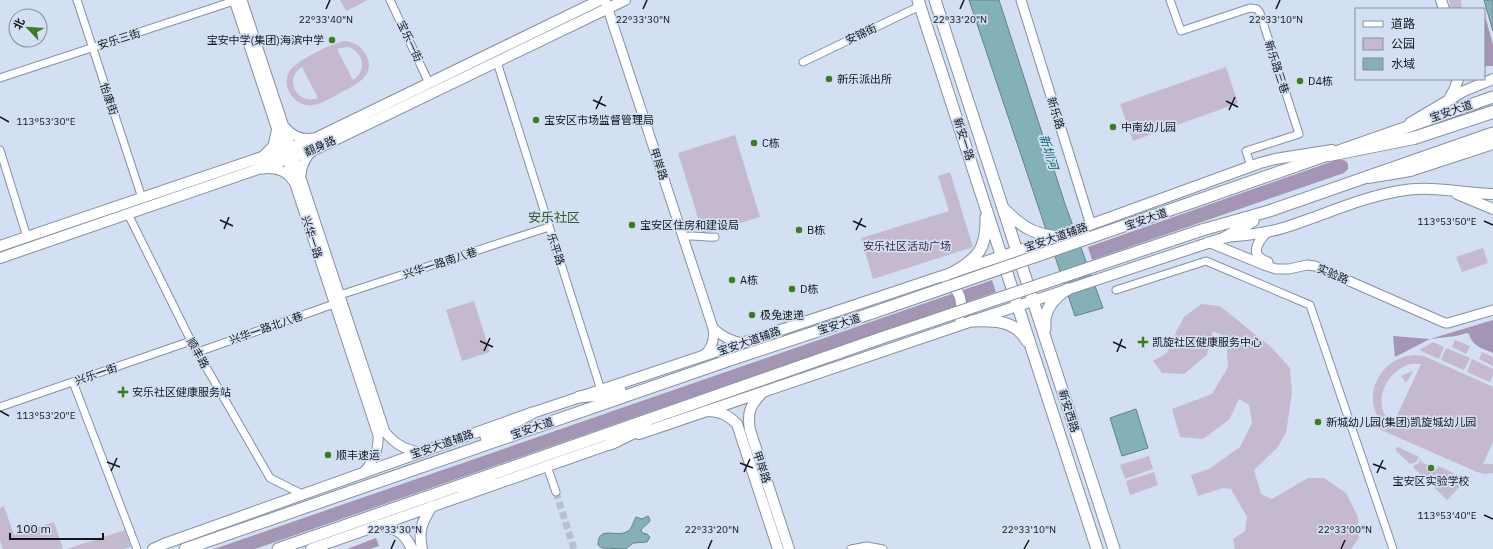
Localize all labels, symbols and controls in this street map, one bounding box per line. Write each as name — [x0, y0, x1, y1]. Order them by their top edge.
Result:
north arrow — [8, 8, 48, 48]
legend — [1355, 8, 1485, 80]
text: 22°33'40"N — [299, 13, 353, 26]
text: 22°33'30"N — [616, 13, 670, 26]
text: 22°33'20"N — [933, 13, 987, 26]
text: 22°33'10"N — [1249, 13, 1303, 26]
text: 北 — [10, 16, 28, 32]
text: 道路 — [1391, 16, 1415, 31]
street label: 宝乐一街 — [394, 18, 426, 64]
street label: 安锦街 — [843, 21, 879, 47]
street label: 安乐三街 — [96, 26, 142, 52]
place label: 宝安中学(集团)海滨中学 — [207, 33, 324, 47]
marker: 宝安中学(集团)海滨中学 — [327, 35, 337, 45]
text: 公园 — [1391, 36, 1415, 51]
street label: 新乐路三巷 — [1262, 39, 1292, 95]
text: 水域 — [1391, 56, 1415, 71]
place label: 新乐派出所 — [837, 72, 892, 86]
marker: 新乐派出所 — [824, 74, 834, 84]
place label: D4栋 — [1308, 74, 1333, 88]
marker: D4栋 — [1295, 76, 1305, 86]
street label: 怡康街 — [97, 81, 121, 117]
street label: 新乐路 — [1044, 95, 1068, 131]
street label: 宝安大道 — [1428, 97, 1474, 125]
place label: 宝安区市场监督管理局 — [544, 113, 654, 127]
text: 113°53'30"E — [16, 115, 76, 128]
marker: 宝安区市场监督管理局 — [531, 115, 541, 125]
street label: 新安一路 — [951, 116, 977, 162]
place label: 中南幼儿园 — [1121, 120, 1176, 134]
marker: 中南幼儿园 — [1108, 122, 1118, 132]
street label: 翻身路 — [302, 133, 338, 159]
water label: 新圳河 — [1036, 133, 1062, 173]
place label: C栋 — [762, 136, 780, 150]
marker: C栋 — [749, 138, 759, 148]
street label: 甲岸路 — [647, 146, 671, 182]
street label: 宝安大道 — [1123, 205, 1169, 233]
district label: 安乐社区 — [528, 209, 580, 226]
street label: 兴华一路 — [299, 214, 325, 260]
text: 113°53'50"E — [1417, 215, 1477, 228]
place label: 宝安区住房和建设局 — [640, 218, 739, 232]
marker: 宝安区住房和建设局 — [627, 220, 637, 230]
street label: 宝安大道辅路 — [1023, 220, 1089, 254]
place label: B栋 — [807, 223, 825, 237]
marker: B栋 — [794, 225, 804, 235]
street label: 乐平路 — [544, 231, 568, 267]
park label: 安乐社区活动广场 — [863, 239, 951, 253]
street label: 兴华一路南八巷 — [401, 244, 479, 282]
street label: 实验路 — [1315, 261, 1351, 287]
place label: A栋 — [740, 273, 758, 287]
marker: A栋 — [727, 275, 737, 285]
place label: D栋 — [800, 282, 818, 296]
marker: D栋 — [787, 284, 797, 294]
place label: 极兔速递 — [760, 308, 804, 322]
street label: 兴华一路北八巷 — [227, 309, 305, 347]
marker: 极兔速递 — [747, 310, 757, 320]
street label: 宝安大道 — [816, 311, 862, 337]
street label: 宝安大道辅路 — [716, 324, 782, 358]
street label: 顺丰路 — [184, 335, 212, 371]
place label: 凯旋社区健康服务中心 — [1152, 335, 1262, 349]
marker: 凯旋社区健康服务中心 — [1137, 336, 1149, 348]
street label: 兴乐一街 — [73, 360, 119, 388]
place label: 安乐社区健康服务站 — [132, 385, 231, 399]
marker: 安乐社区健康服务站 — [117, 386, 129, 398]
street label: 新安西路 — [1056, 388, 1082, 434]
text: 113°53'20"E — [16, 409, 76, 422]
street label: 宝安大道 — [509, 414, 555, 442]
place label: 新城幼儿园(集团)凯旋城幼儿园 — [1326, 415, 1476, 429]
marker: 新城幼儿园(集团)凯旋城幼儿园 — [1313, 417, 1323, 427]
street label: 宝安大道辅路 — [409, 427, 475, 461]
place label: 顺丰速运 — [336, 448, 380, 462]
street label: 甲岸路 — [750, 449, 774, 485]
marker: 顺丰速运 — [323, 450, 333, 460]
marker: 宝安区实验学校 — [1426, 463, 1436, 473]
place label: 宝安区实验学校 — [1393, 474, 1470, 488]
text: 113°53'40"E — [1417, 509, 1477, 522]
scale bar — [10, 515, 103, 541]
text: 100 m — [16, 521, 51, 536]
text: 22°33'30"N — [368, 523, 422, 536]
text: 22°33'20"N — [685, 523, 739, 536]
text: 22°33'10"N — [1002, 523, 1056, 536]
text: 22°33'00"N — [1318, 523, 1372, 536]

